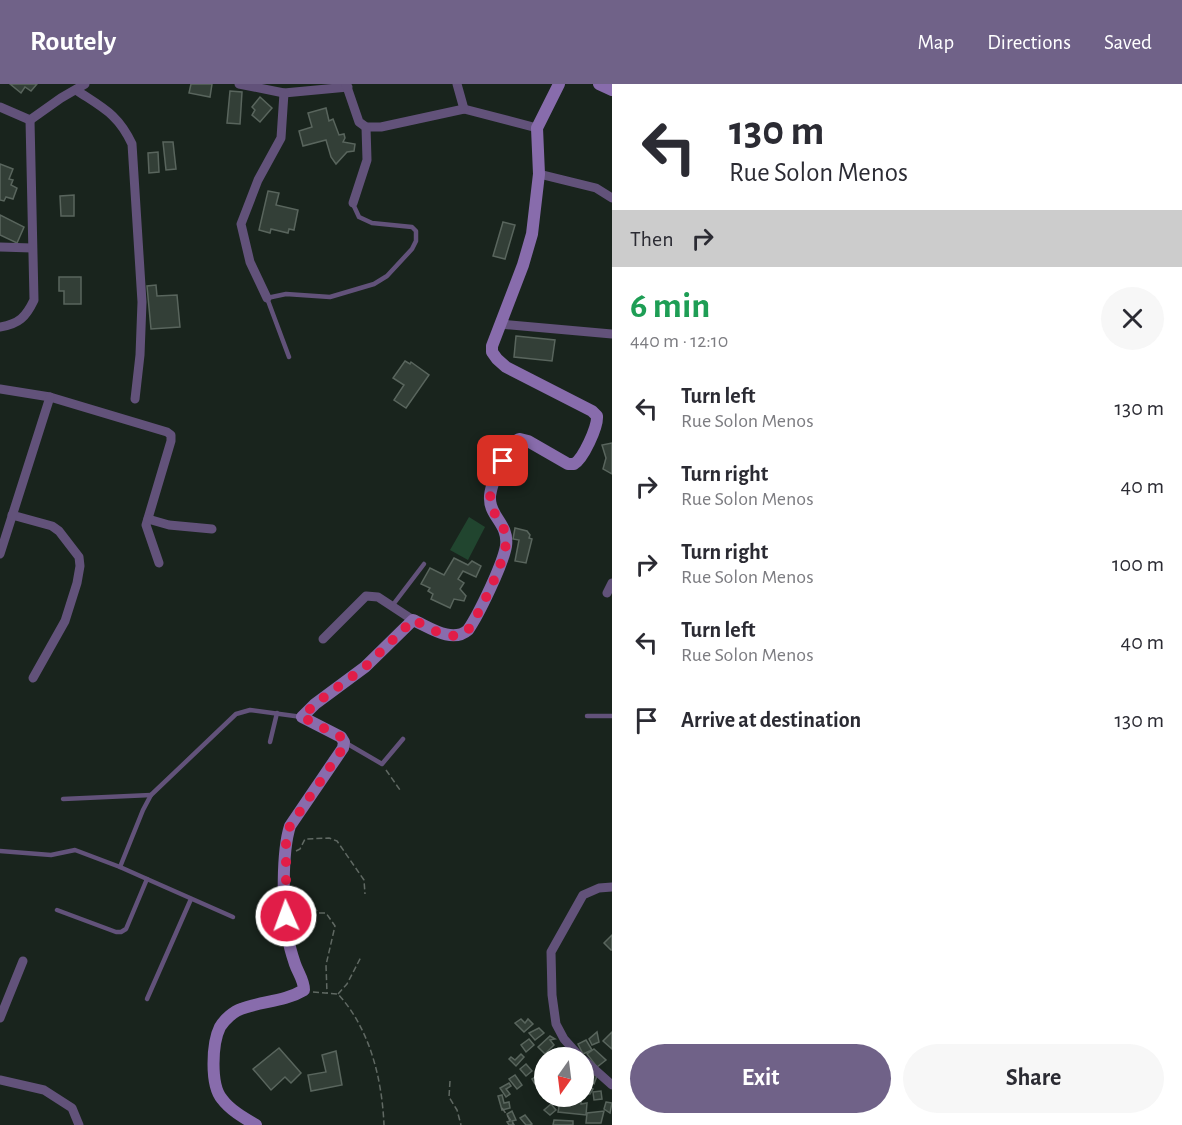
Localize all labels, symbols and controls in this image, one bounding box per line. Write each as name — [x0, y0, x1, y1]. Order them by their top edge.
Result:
text: Routely — [30, 28, 116, 56]
text: Map — [918, 32, 954, 53]
text: Directions — [987, 32, 1071, 53]
text: Saved — [1104, 32, 1152, 53]
icon: left — [630, 108, 708, 186]
text: 130 m — [729, 110, 824, 152]
text: Rue Solon Menos — [729, 159, 908, 186]
icon: right — [686, 222, 719, 255]
text: Then — [630, 228, 674, 250]
button: close — [1101, 287, 1164, 350]
text: 6 min — [630, 288, 710, 324]
text: 440 m · 12:10 — [630, 331, 728, 351]
text: Turn left — [681, 385, 755, 407]
icon: left — [630, 392, 663, 425]
text: 130 m — [1115, 397, 1164, 419]
text: Rue Solon Menos — [681, 411, 814, 431]
pin — [477, 435, 528, 486]
icon: arrive — [486, 444, 519, 477]
text: Turn right — [681, 463, 768, 485]
icon: right — [630, 470, 663, 503]
text: 40 m — [1121, 475, 1164, 497]
text: Rue Solon Menos — [681, 489, 814, 509]
text: Turn right — [681, 541, 768, 563]
icon: right — [630, 548, 663, 581]
text: 100 m — [1112, 553, 1164, 575]
text: Rue Solon Menos — [681, 567, 814, 587]
text: Turn left — [681, 619, 755, 641]
icon: left — [630, 626, 663, 659]
text: 40 m — [1121, 631, 1164, 653]
text: Rue Solon Menos — [681, 645, 814, 665]
icon: arrive — [630, 704, 663, 737]
text: Arrive at destination — [681, 709, 861, 731]
text: 130 m — [1115, 709, 1164, 731]
position arrow — [254, 884, 318, 948]
button: Exit — [630, 1044, 891, 1113]
button: Share — [903, 1044, 1164, 1113]
north arrow — [534, 1047, 594, 1107]
map controls — [534, 1047, 594, 1107]

